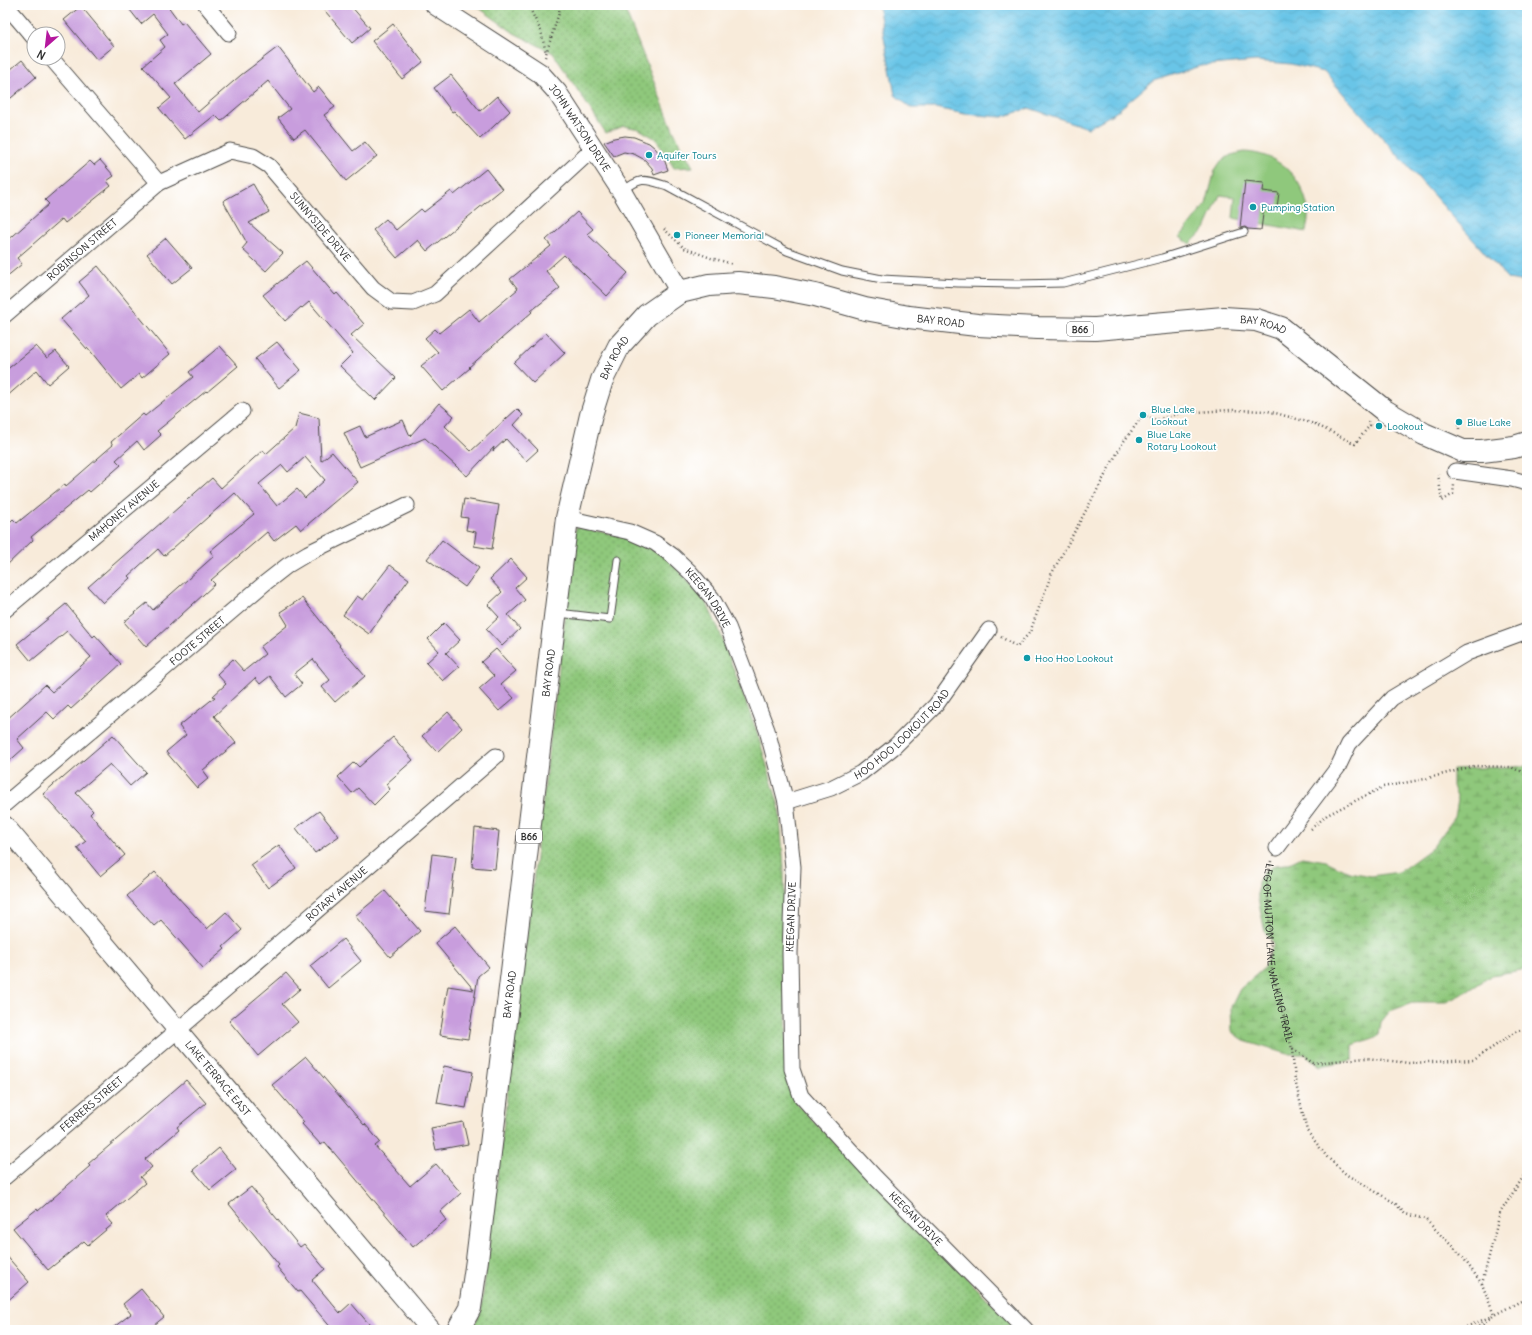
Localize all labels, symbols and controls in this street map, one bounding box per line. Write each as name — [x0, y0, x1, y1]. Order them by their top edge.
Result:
north arrow — [26, 26, 66, 66]
text: N — [35, 47, 48, 63]
street label: JOHN WATSON DRIVE — [546, 81, 613, 174]
place label: Aquifer Tours — [657, 149, 717, 162]
marker: Aquifer Tours — [644, 150, 654, 160]
street label: SUNNYSIDE DRIVE — [287, 189, 354, 264]
place label: Pumping Station — [1261, 201, 1335, 214]
marker: Pumping Station — [1248, 202, 1258, 212]
street label: ROBINSON STREET — [44, 216, 120, 283]
place label: Pioneer Memorial — [685, 229, 764, 242]
marker: Pioneer Memorial — [672, 230, 682, 240]
street label: BAY ROAD — [916, 311, 965, 330]
street label: BAY ROAD — [1240, 313, 1290, 337]
road number: B66 — [1067, 322, 1093, 336]
street label: BAY ROAD — [597, 333, 632, 382]
place label: Blue Lake Lookout — [1151, 403, 1195, 428]
marker: Blue Lake Lookout — [1138, 410, 1148, 420]
place label: Blue Lake — [1467, 416, 1511, 429]
marker: Blue Lake — [1454, 417, 1464, 427]
place label: Lookout — [1387, 420, 1424, 433]
marker: Lookout — [1374, 421, 1384, 431]
place label: Blue Lake Rotary Lookout — [1147, 428, 1217, 453]
marker: Blue Lake Rotary Lookout — [1134, 435, 1144, 445]
street label: MAHONEY AVENUE — [86, 477, 162, 544]
street label: KEEGAN DRIVE — [683, 565, 734, 630]
street label: FOOTE STREET — [167, 614, 227, 668]
street label: BAY ROAD — [539, 648, 558, 698]
place label: Hoo Hoo Lookout — [1035, 652, 1114, 665]
marker: Hoo Hoo Lookout — [1022, 653, 1032, 663]
street label: HOO HOO LOOKOUT ROAD — [852, 686, 952, 782]
road number: B66 — [516, 829, 542, 843]
street label: LEG OF MUTTON LAKE WALKING TRAIL — [1261, 862, 1297, 1044]
street label: ROTARY AVENUE — [303, 863, 370, 924]
street label: KEEGAN DRIVE — [783, 881, 799, 952]
street label: BAY ROAD — [500, 970, 519, 1019]
street label: LAKE TERRACE EAST — [183, 1038, 253, 1118]
street label: FERRERS STREET — [57, 1073, 125, 1134]
street label: KEEGAN DRIVE — [886, 1189, 945, 1248]

